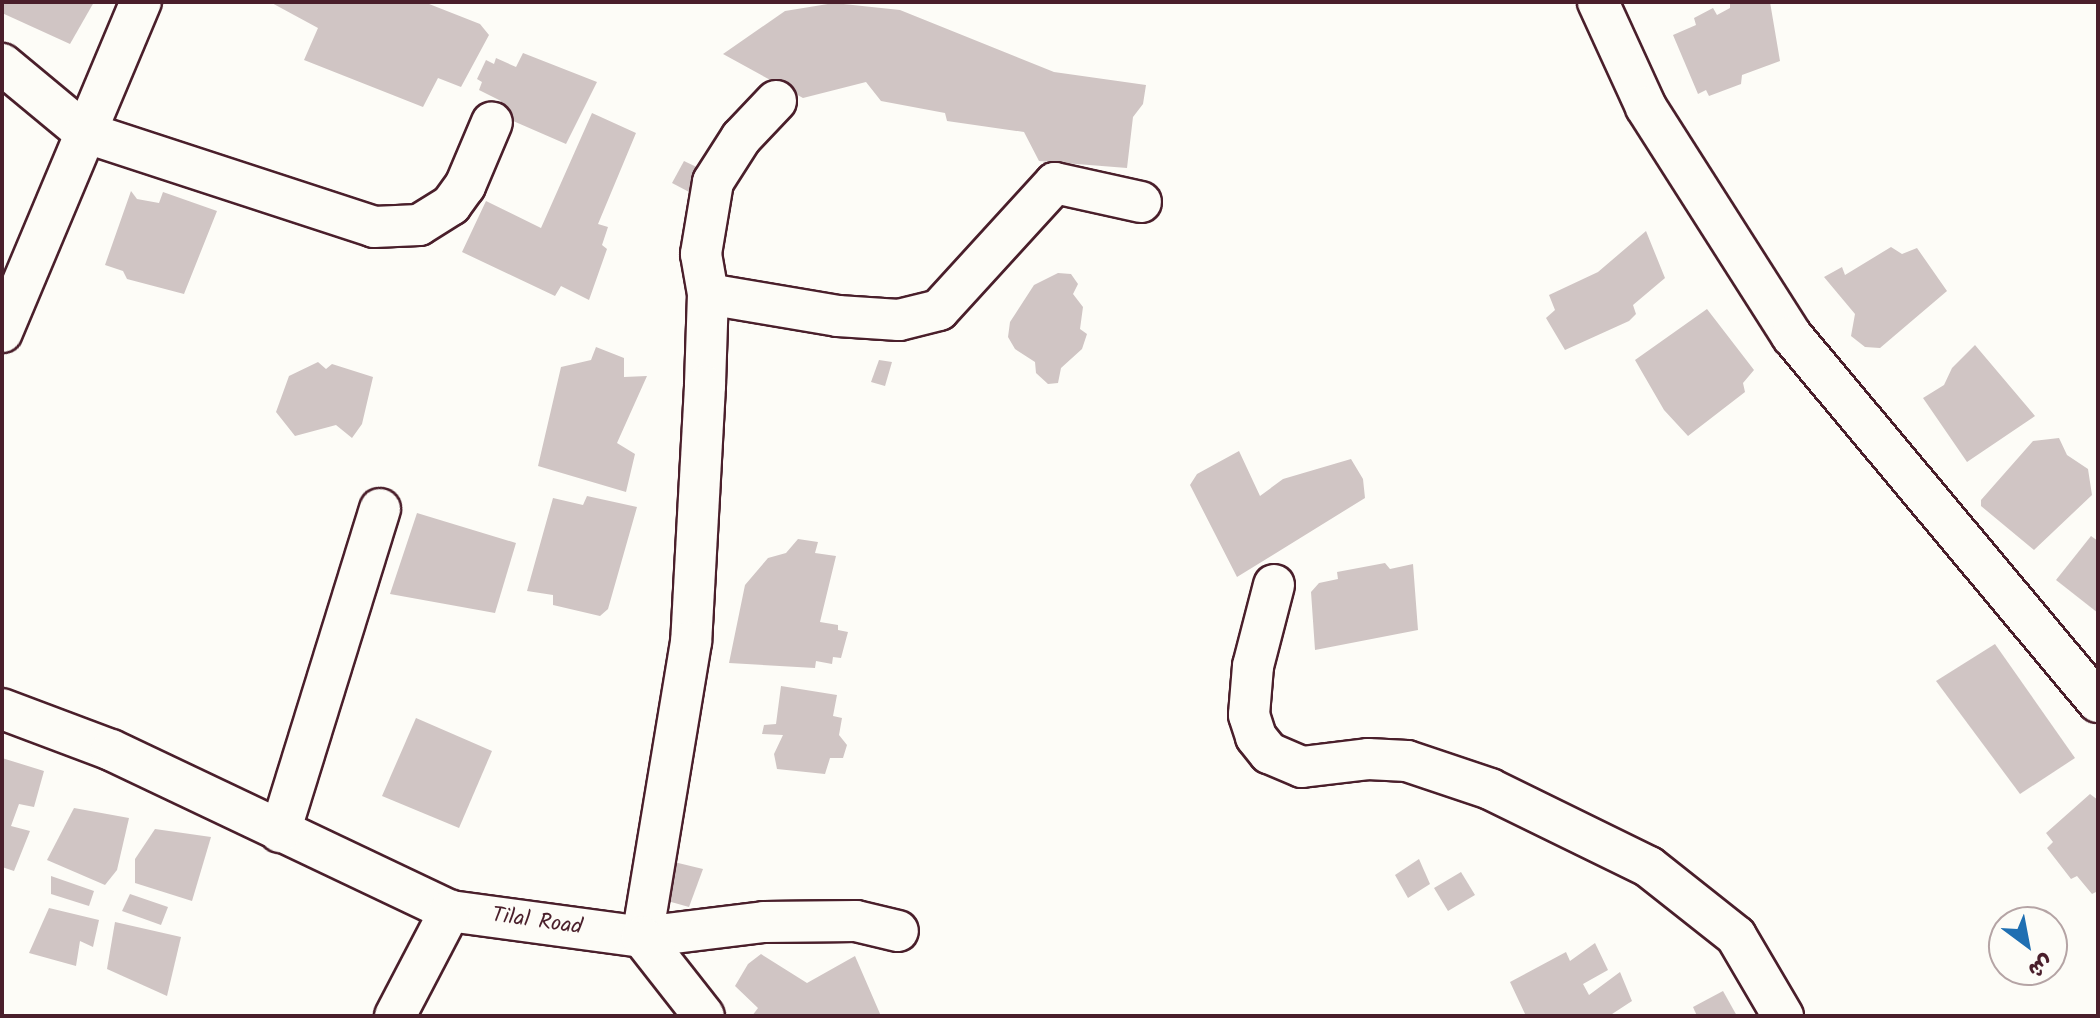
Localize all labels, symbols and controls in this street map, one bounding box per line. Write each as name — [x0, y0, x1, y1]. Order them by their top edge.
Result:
street label: Tilal Road — [490, 903, 584, 941]
north arrow — [1988, 906, 2068, 986]
text: ش — [2020, 944, 2059, 986]

